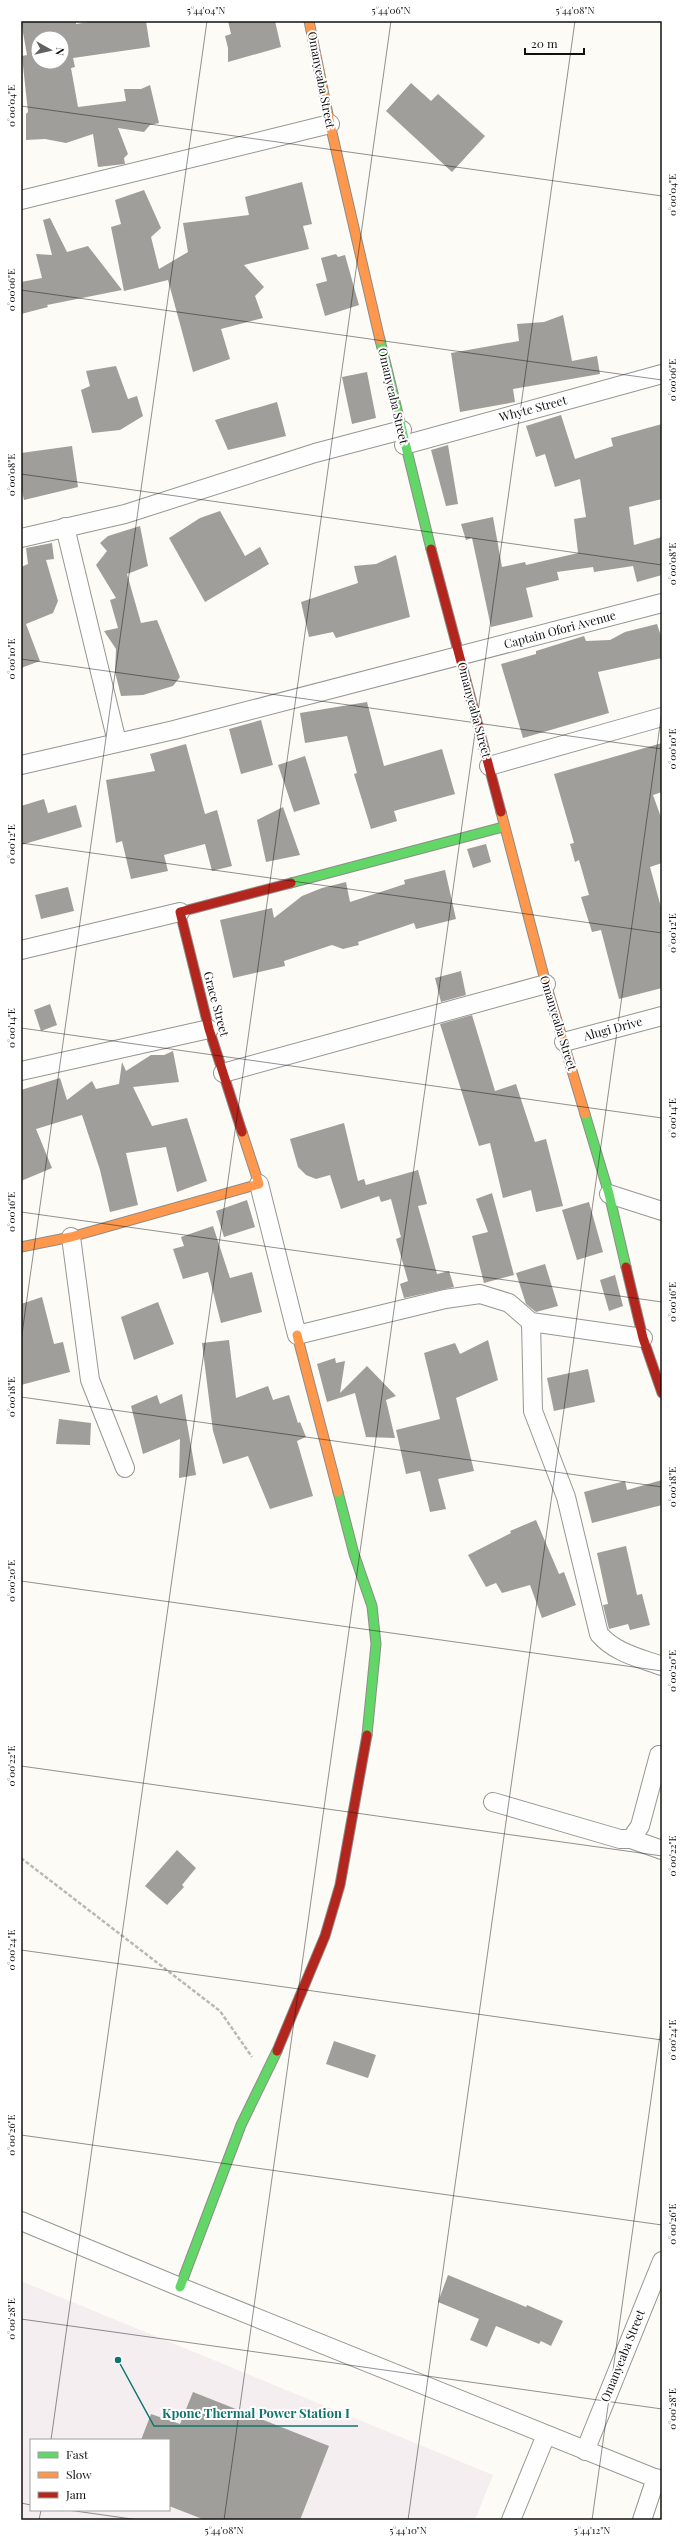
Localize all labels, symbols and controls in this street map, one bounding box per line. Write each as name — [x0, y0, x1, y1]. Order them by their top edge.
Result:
text: 5°44'04"N — [187, 3, 225, 17]
text: 5°44'06"N — [372, 3, 410, 17]
text: 5°44'08"N — [555, 3, 595, 17]
north arrow — [30, 30, 70, 70]
street label: Omanyeaba Street — [305, 30, 339, 130]
scale bar — [525, 30, 584, 56]
text: 20 m — [531, 35, 558, 51]
text: N — [52, 46, 68, 56]
text: 0°00'04"E — [4, 85, 18, 127]
text: 0°00'04"E — [665, 174, 679, 216]
text: 0°00'06"E — [4, 269, 18, 311]
street label: Omanyeaba Street — [375, 346, 413, 446]
text: 0°00'06"E — [665, 359, 679, 401]
street label: Whyte Street — [496, 391, 569, 425]
text: 0°00'08"E — [4, 454, 18, 496]
text: 0°00'08"E — [665, 543, 679, 585]
street label: Captain Ofori Avenue — [502, 606, 617, 652]
text: 0°00'10"E — [4, 638, 18, 680]
street label: Omanyeaba Street — [455, 660, 496, 760]
text: 0°00'10"E — [665, 728, 679, 770]
text: 0°00'12"E — [4, 824, 18, 864]
text: 0°00'12"E — [665, 913, 679, 953]
street label: Grace Street — [201, 969, 234, 1039]
street label: Omanyeaba Street — [537, 973, 581, 1073]
text: 0°00'14"E — [4, 1008, 18, 1048]
street label: Alugi Drive — [581, 1013, 644, 1044]
text: 0°00'14"E — [665, 1098, 679, 1138]
text: 0°00'16"E — [4, 1192, 18, 1232]
text: 0°00'16"E — [665, 1282, 679, 1322]
text: 0°00'18"E — [4, 1377, 18, 1417]
text: 0°00'18"E — [665, 1467, 679, 1507]
text: 0°00'20"E — [4, 1560, 18, 1602]
text: 0°00'20"E — [665, 1650, 679, 1692]
text: 0°00'22"E — [4, 1746, 18, 1786]
text: 0°00'22"E — [665, 1836, 679, 1876]
text: 0°00'24"E — [4, 1930, 18, 1971]
text: 0°00'24"E — [665, 2020, 679, 2061]
text: 0°00'26"E — [4, 2114, 18, 2156]
text: 0°00'26"E — [665, 2203, 679, 2245]
text: 0°00'28"E — [4, 2298, 18, 2340]
street label: Omanyeaba Street — [596, 2306, 648, 2404]
text: 0°00'28"E — [665, 2388, 679, 2430]
callout: Kpone Thermal Power Station I — [154, 2401, 358, 2426]
text: Kpone Thermal Power Station I — [162, 2404, 350, 2421]
legend — [30, 2439, 170, 2511]
text: Fast — [66, 2446, 89, 2462]
text: Slow — [66, 2466, 92, 2482]
text: Jam — [65, 2486, 87, 2502]
text: 5°44'08"N — [204, 2523, 244, 2537]
text: 5°44'10"N — [389, 2523, 427, 2537]
text: 5°44'12"N — [574, 2523, 610, 2537]

